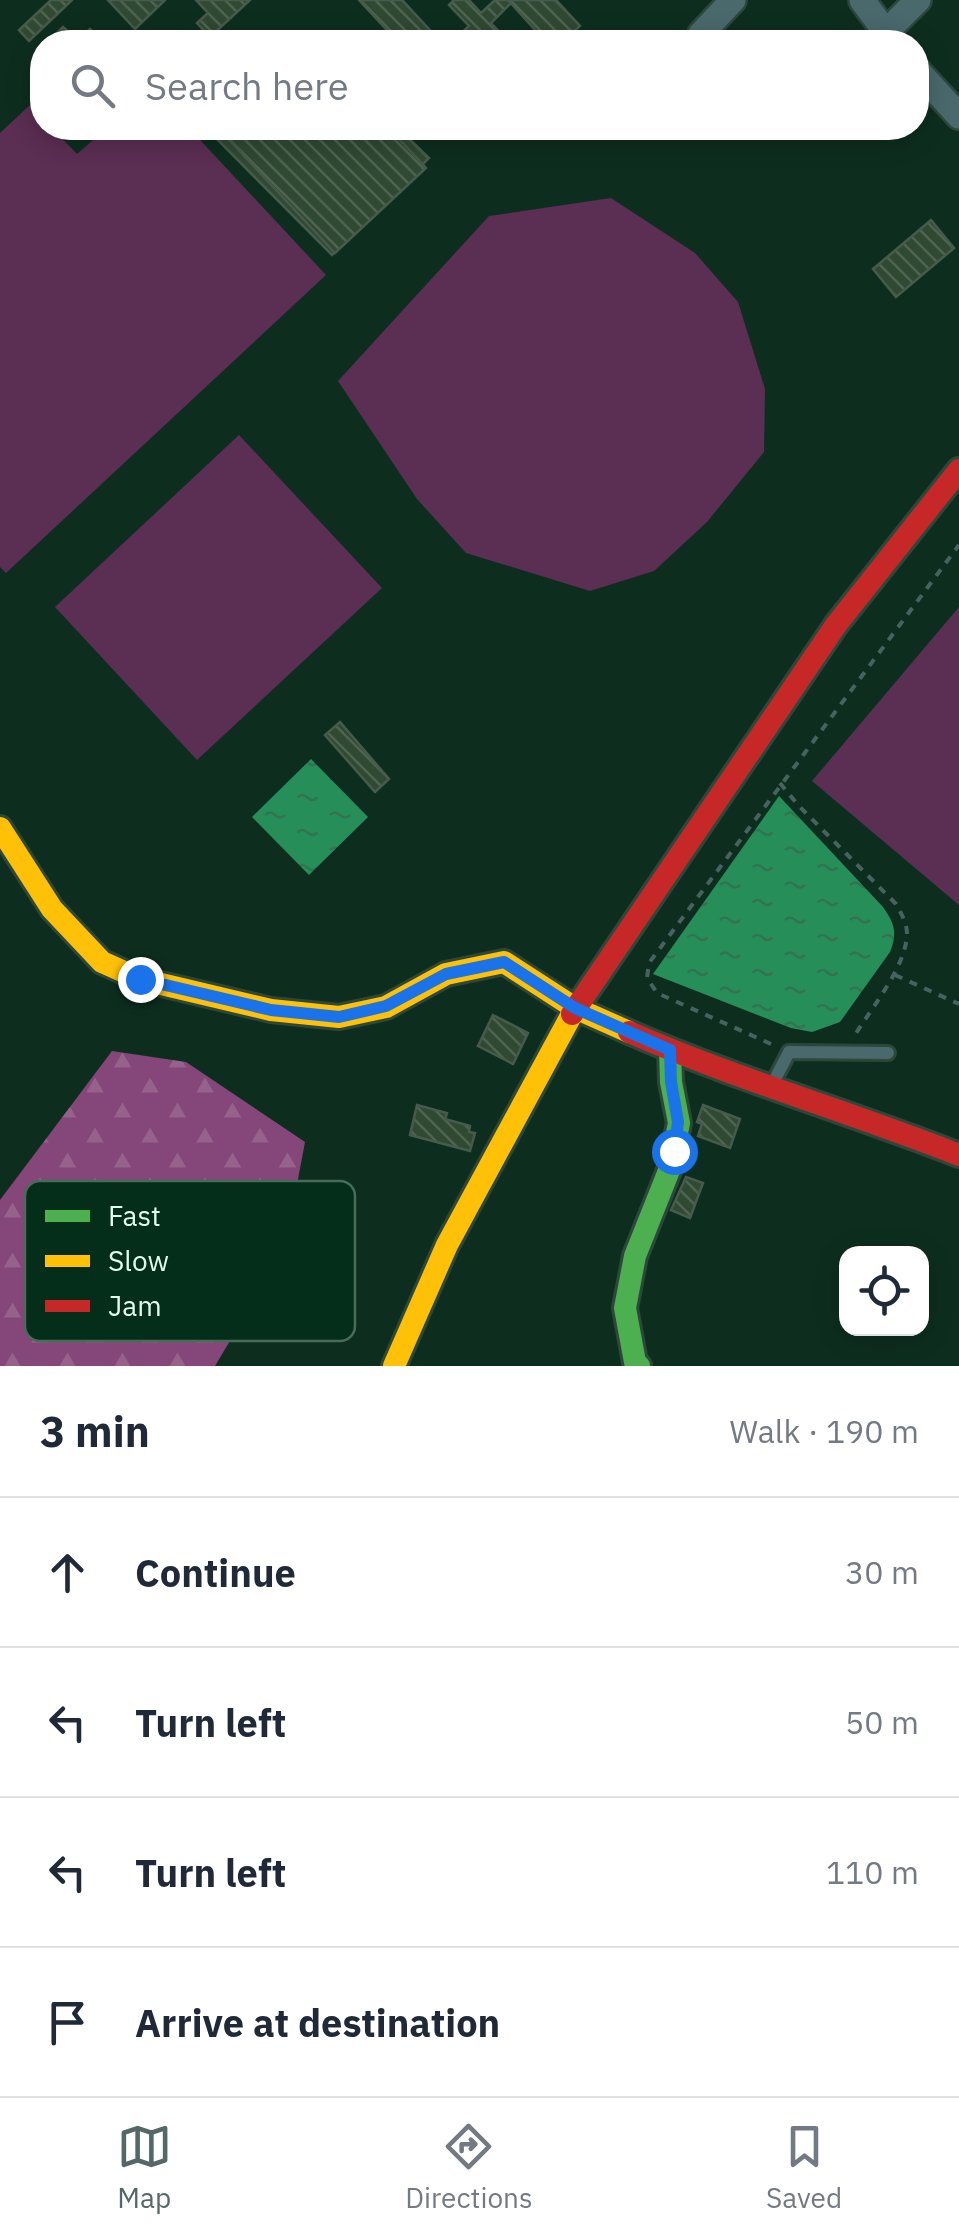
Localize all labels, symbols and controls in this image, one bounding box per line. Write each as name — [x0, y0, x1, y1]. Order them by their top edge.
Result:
search box — [30, 30, 929, 140]
icon: search — [65, 58, 120, 113]
text: Search here — [145, 61, 349, 110]
route end — [118, 957, 164, 1003]
route start — [652, 1129, 698, 1175]
legend — [25, 1181, 355, 1341]
text: Fast — [108, 1197, 161, 1234]
text: Slow — [108, 1242, 169, 1279]
map controls — [839, 1246, 929, 1336]
button: locate — [839, 1246, 929, 1336]
text: Jam — [108, 1287, 162, 1324]
text: 3 min — [40, 1404, 150, 1459]
text: Walk · 190 m — [730, 1410, 919, 1452]
icon: ahead — [40, 1545, 95, 1600]
text: Continue — [135, 1548, 296, 1597]
text: 30 m — [845, 1551, 919, 1593]
icon: left — [40, 1695, 95, 1750]
text: Turn left — [135, 1698, 286, 1747]
text: 50 m — [845, 1701, 919, 1743]
icon: left — [40, 1845, 95, 1900]
text: Turn left — [135, 1848, 286, 1897]
text: 110 m — [826, 1851, 919, 1893]
icon: arrive — [40, 1995, 95, 2050]
text: Arrive at destination — [135, 1998, 500, 2047]
tab: Map — [117, 2119, 172, 2216]
tab: Directions — [405, 2119, 533, 2216]
tab: Saved — [766, 2119, 842, 2216]

